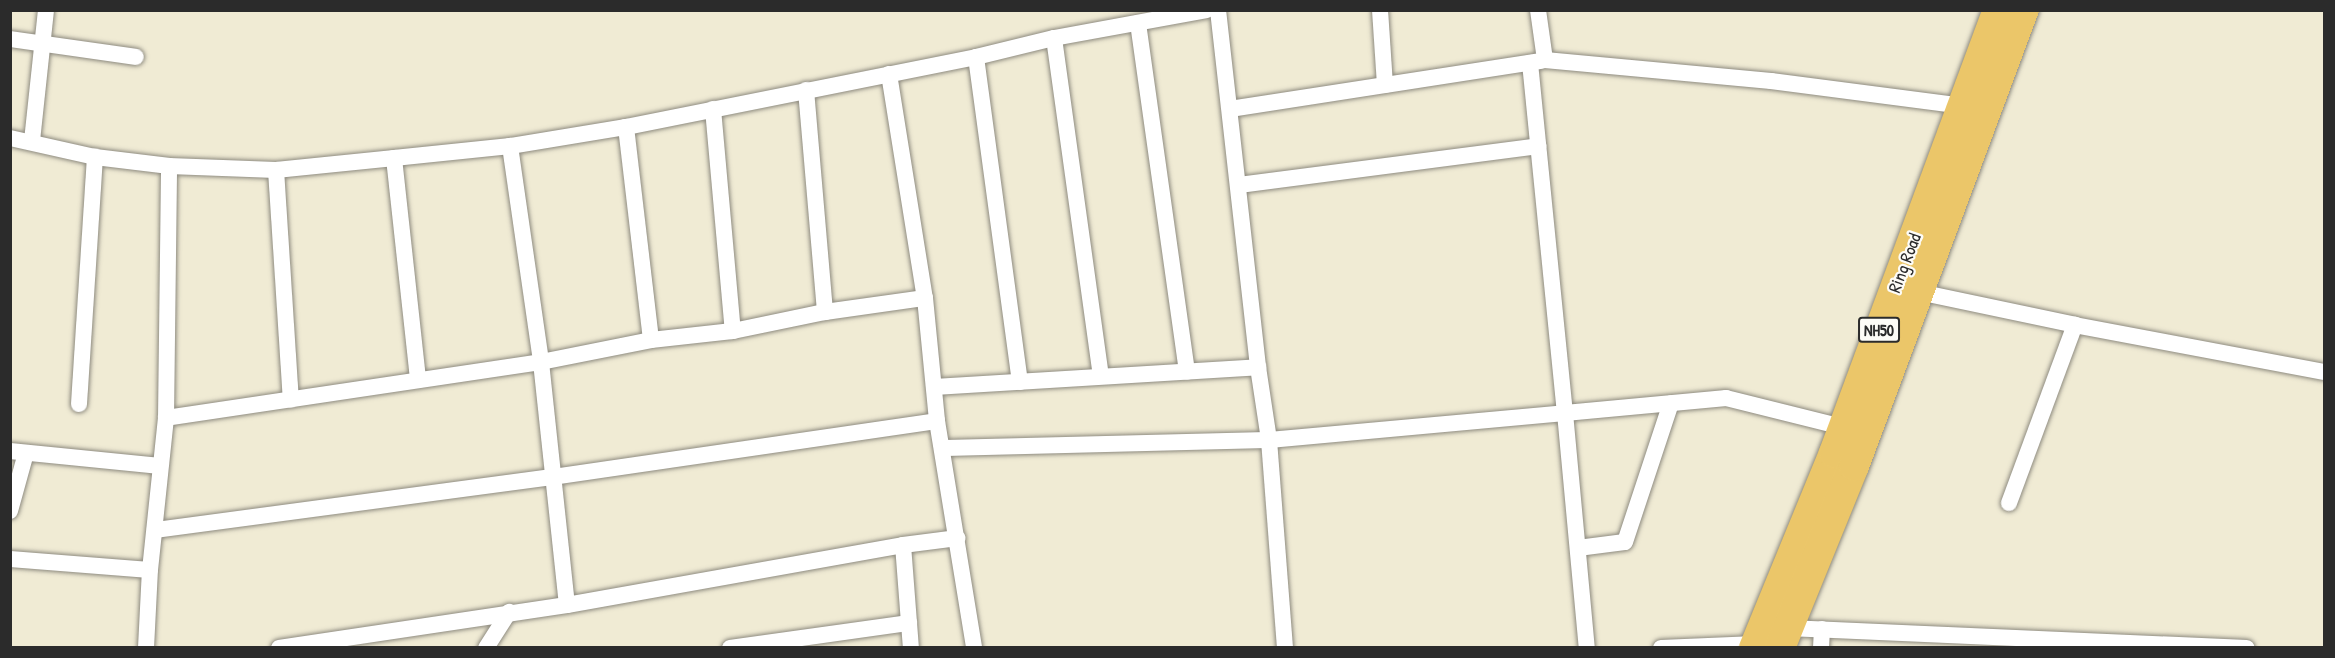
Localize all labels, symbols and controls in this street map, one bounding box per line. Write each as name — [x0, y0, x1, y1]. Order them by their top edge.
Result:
street label: Ring Road — [1884, 230, 1926, 296]
road number: NH50 — [1858, 317, 1900, 343]

